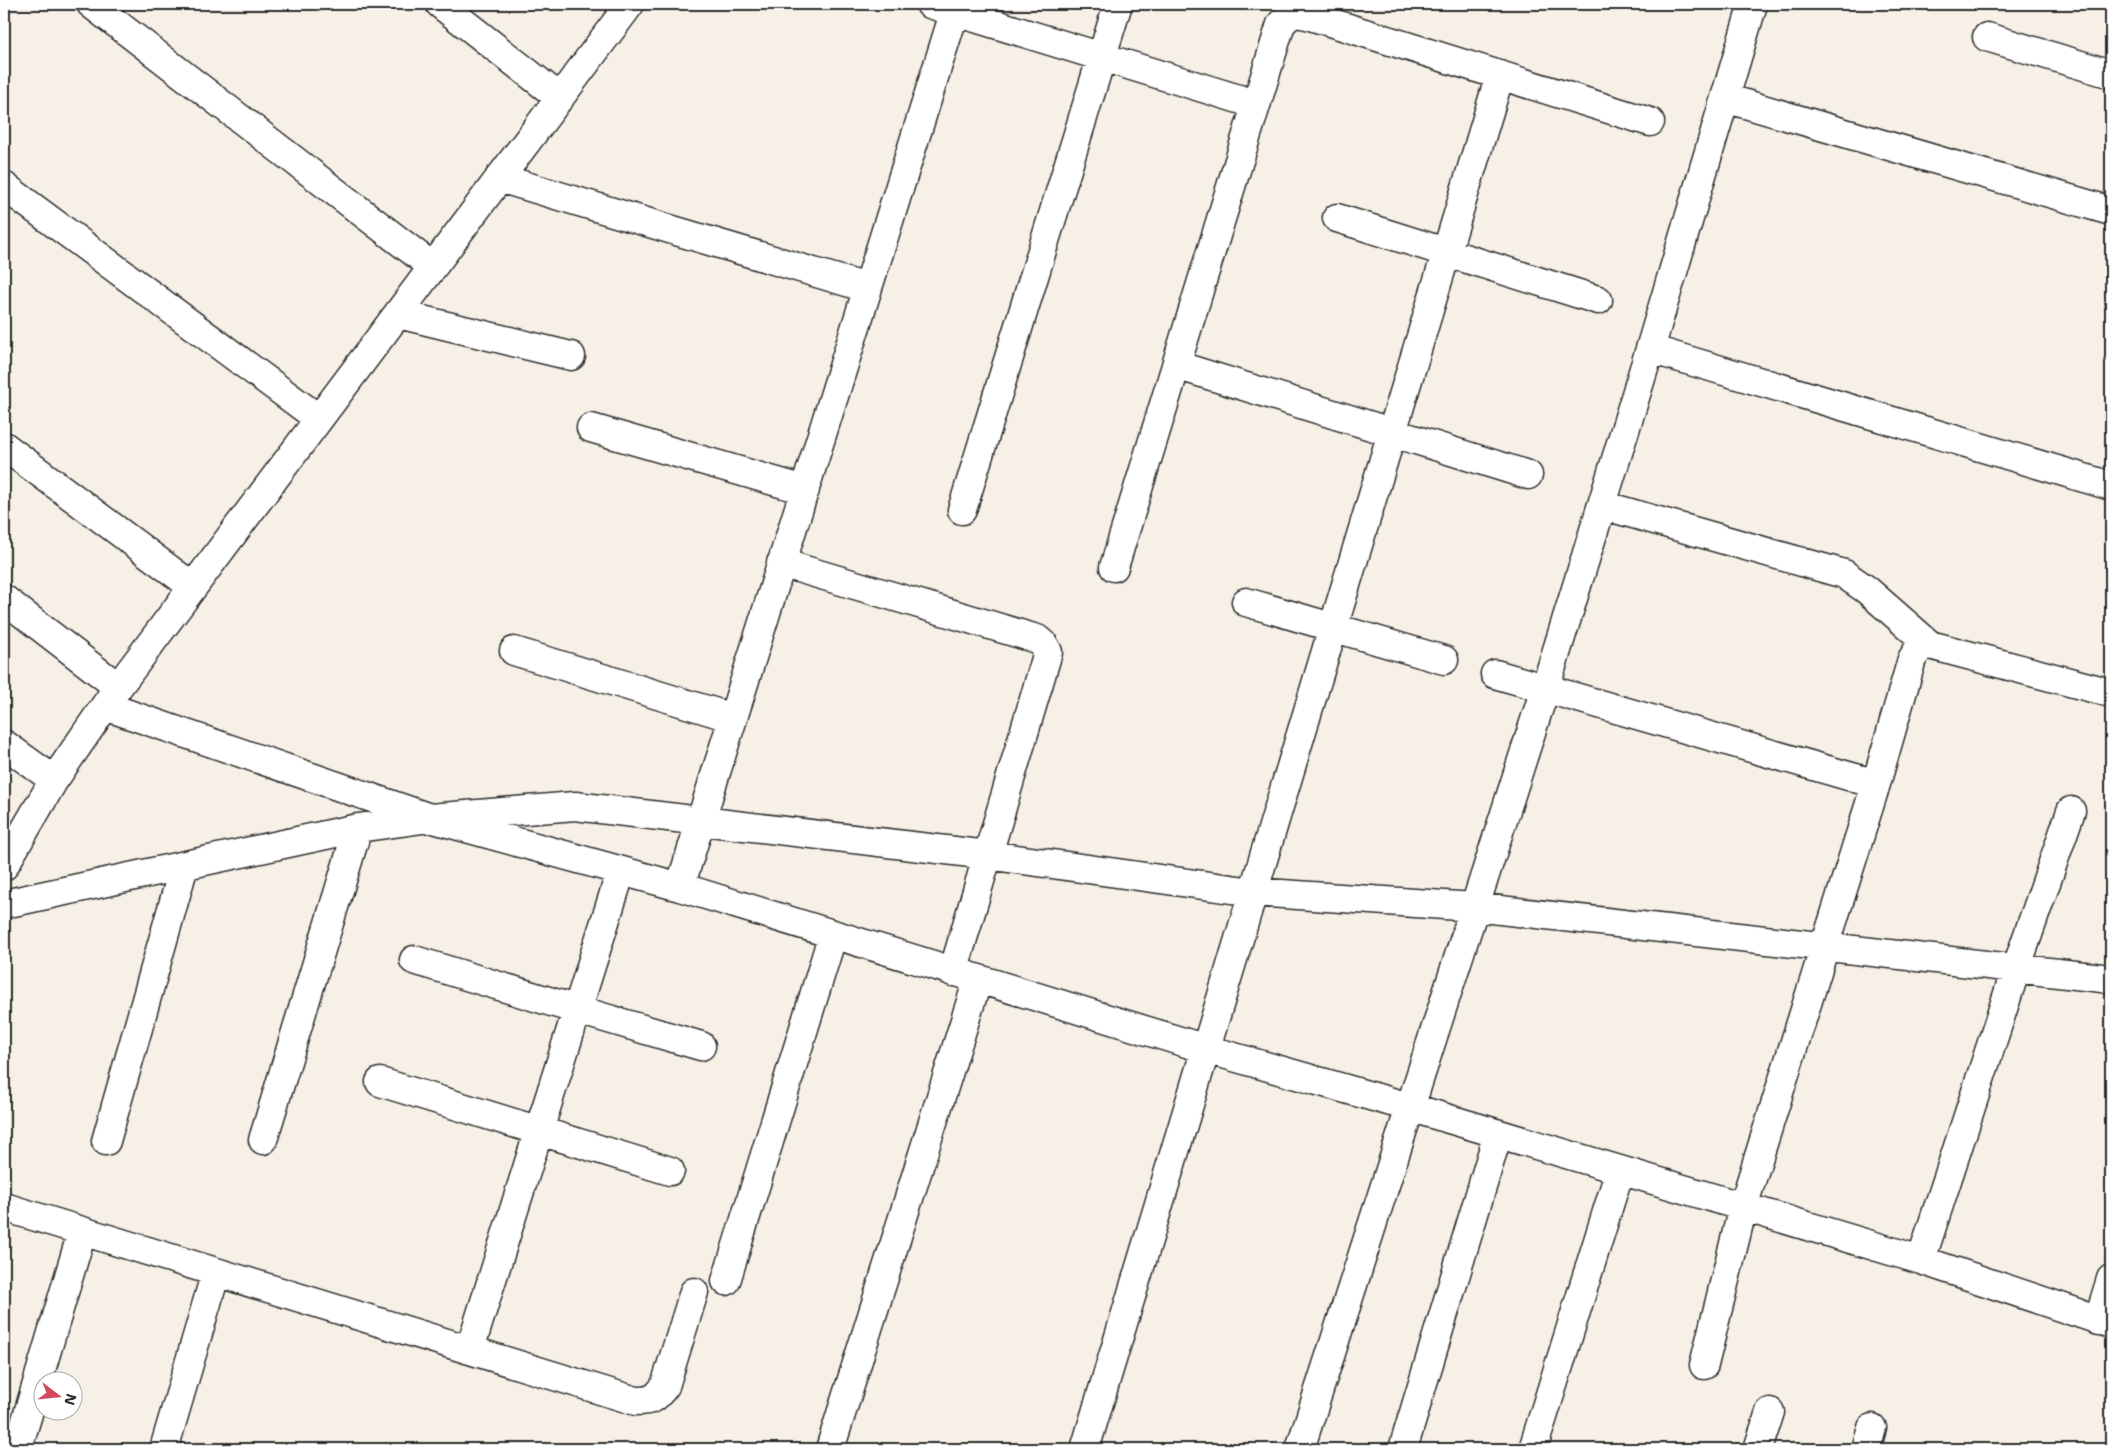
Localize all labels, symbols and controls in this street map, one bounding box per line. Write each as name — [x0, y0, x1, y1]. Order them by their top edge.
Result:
north arrow — [32, 1370, 82, 1420]
text: N — [60, 1392, 81, 1407]

